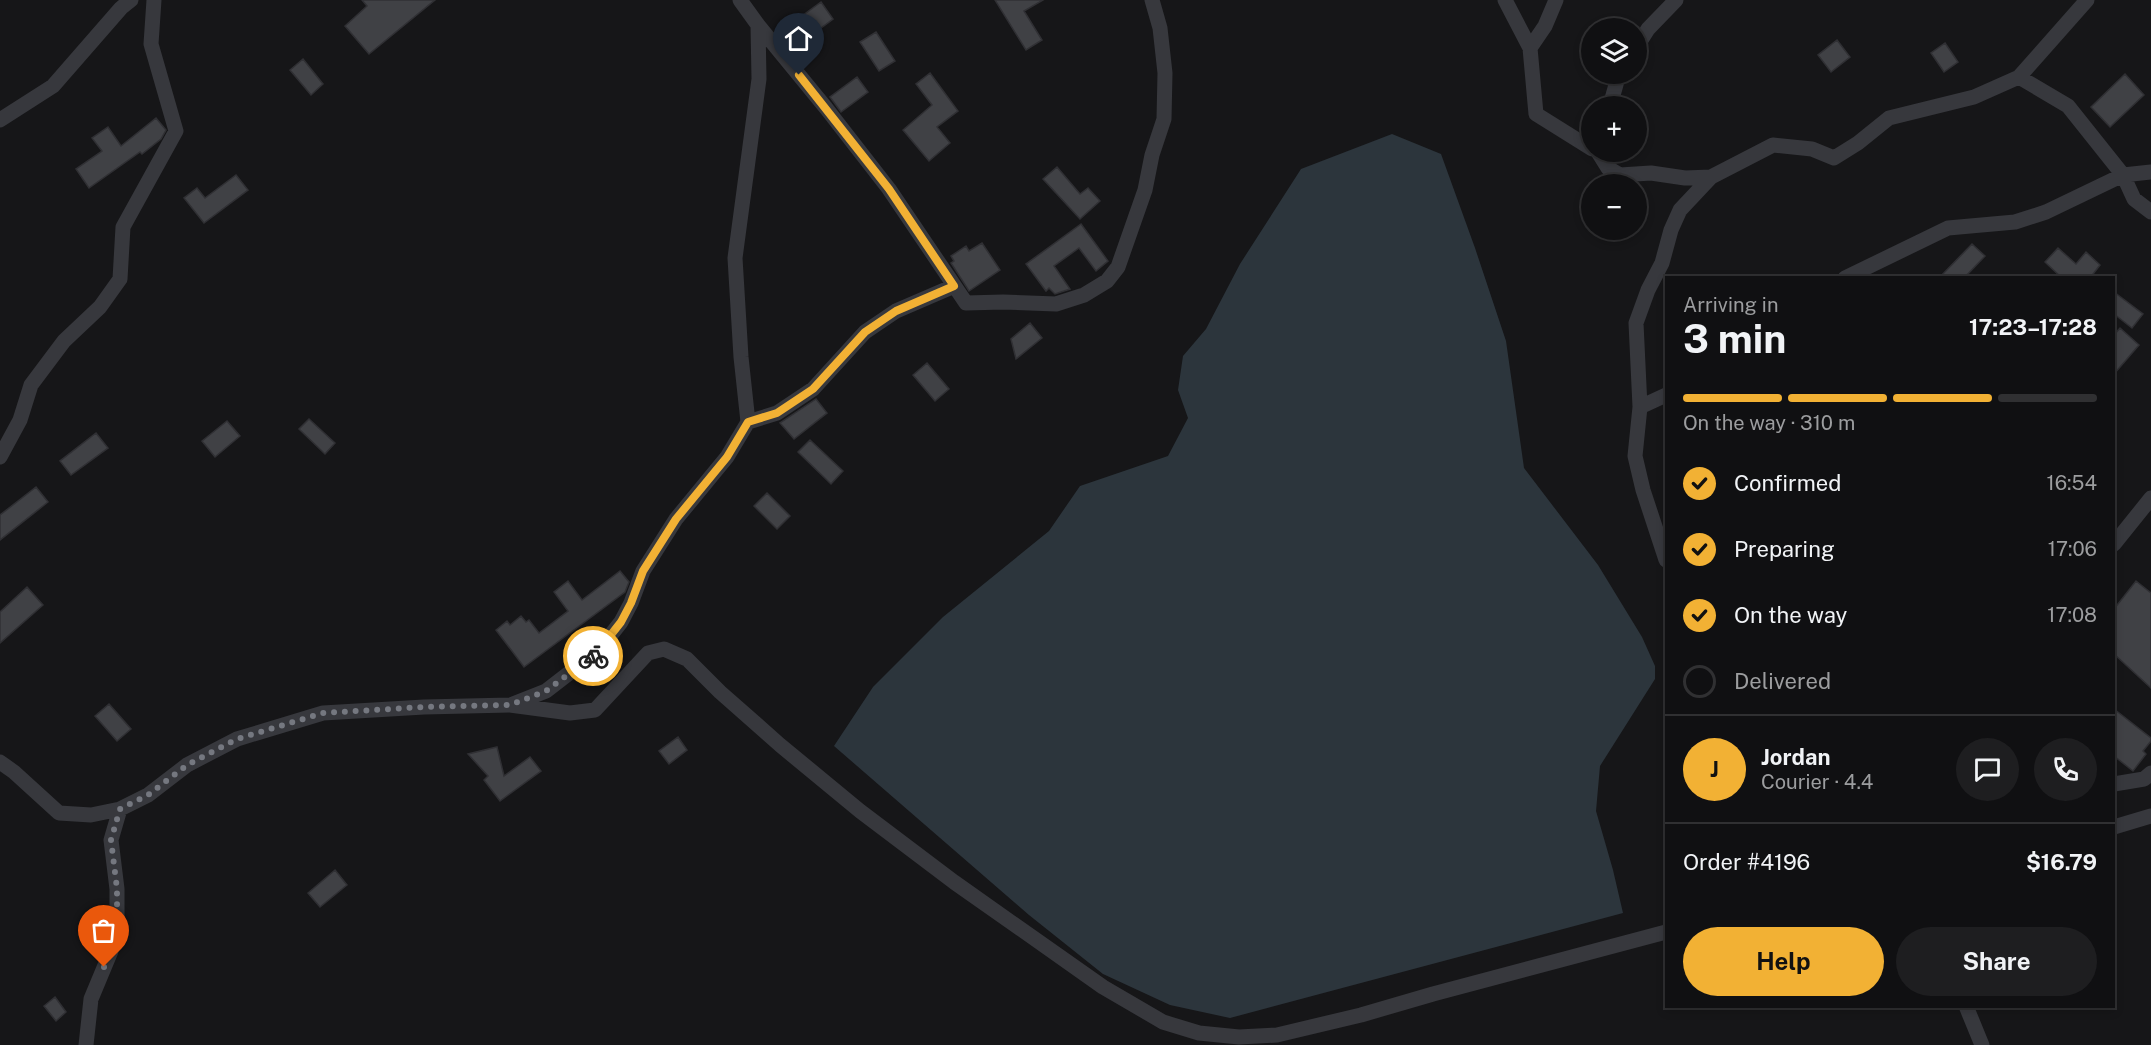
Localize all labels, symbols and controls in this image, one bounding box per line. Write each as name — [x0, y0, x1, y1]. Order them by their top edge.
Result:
pin — [773, 13, 824, 75]
map controls — [1581, 18, 1647, 240]
button: layers — [1581, 18, 1647, 84]
icon: home — [782, 22, 815, 55]
button: + — [1581, 96, 1647, 162]
button: − — [1581, 174, 1647, 240]
text: Arriving in — [1683, 293, 1778, 317]
text: 17:23–17:28 — [1969, 314, 2097, 340]
text: 3 min — [1683, 316, 1786, 362]
text: On the way · 310 m — [1683, 411, 1855, 435]
icon: check — [1683, 467, 1716, 500]
text: Confirmed — [1734, 470, 1841, 496]
text: 16:54 — [2047, 471, 2097, 495]
icon: check — [1683, 533, 1716, 566]
text: Preparing — [1734, 536, 1835, 562]
text: 17:06 — [2048, 537, 2097, 561]
icon: check — [1683, 599, 1716, 632]
text: On the way — [1734, 602, 1847, 628]
text: 17:08 — [2047, 603, 2097, 627]
courier — [563, 626, 623, 686]
icon: bike — [577, 640, 610, 673]
text: Delivered — [1734, 668, 1831, 694]
button: chat — [1956, 738, 2019, 801]
button: phone — [2034, 738, 2097, 801]
text: Jordan — [1761, 744, 1830, 770]
text: J — [1710, 756, 1719, 782]
text: Courier · 4.4 — [1761, 770, 1873, 794]
text: Order #4196 — [1683, 849, 1810, 875]
text: $16.79 — [2026, 849, 2097, 875]
pin — [78, 905, 129, 967]
icon: bag — [87, 914, 120, 947]
button: Help — [1683, 927, 1884, 996]
button: Share — [1896, 927, 2097, 996]

